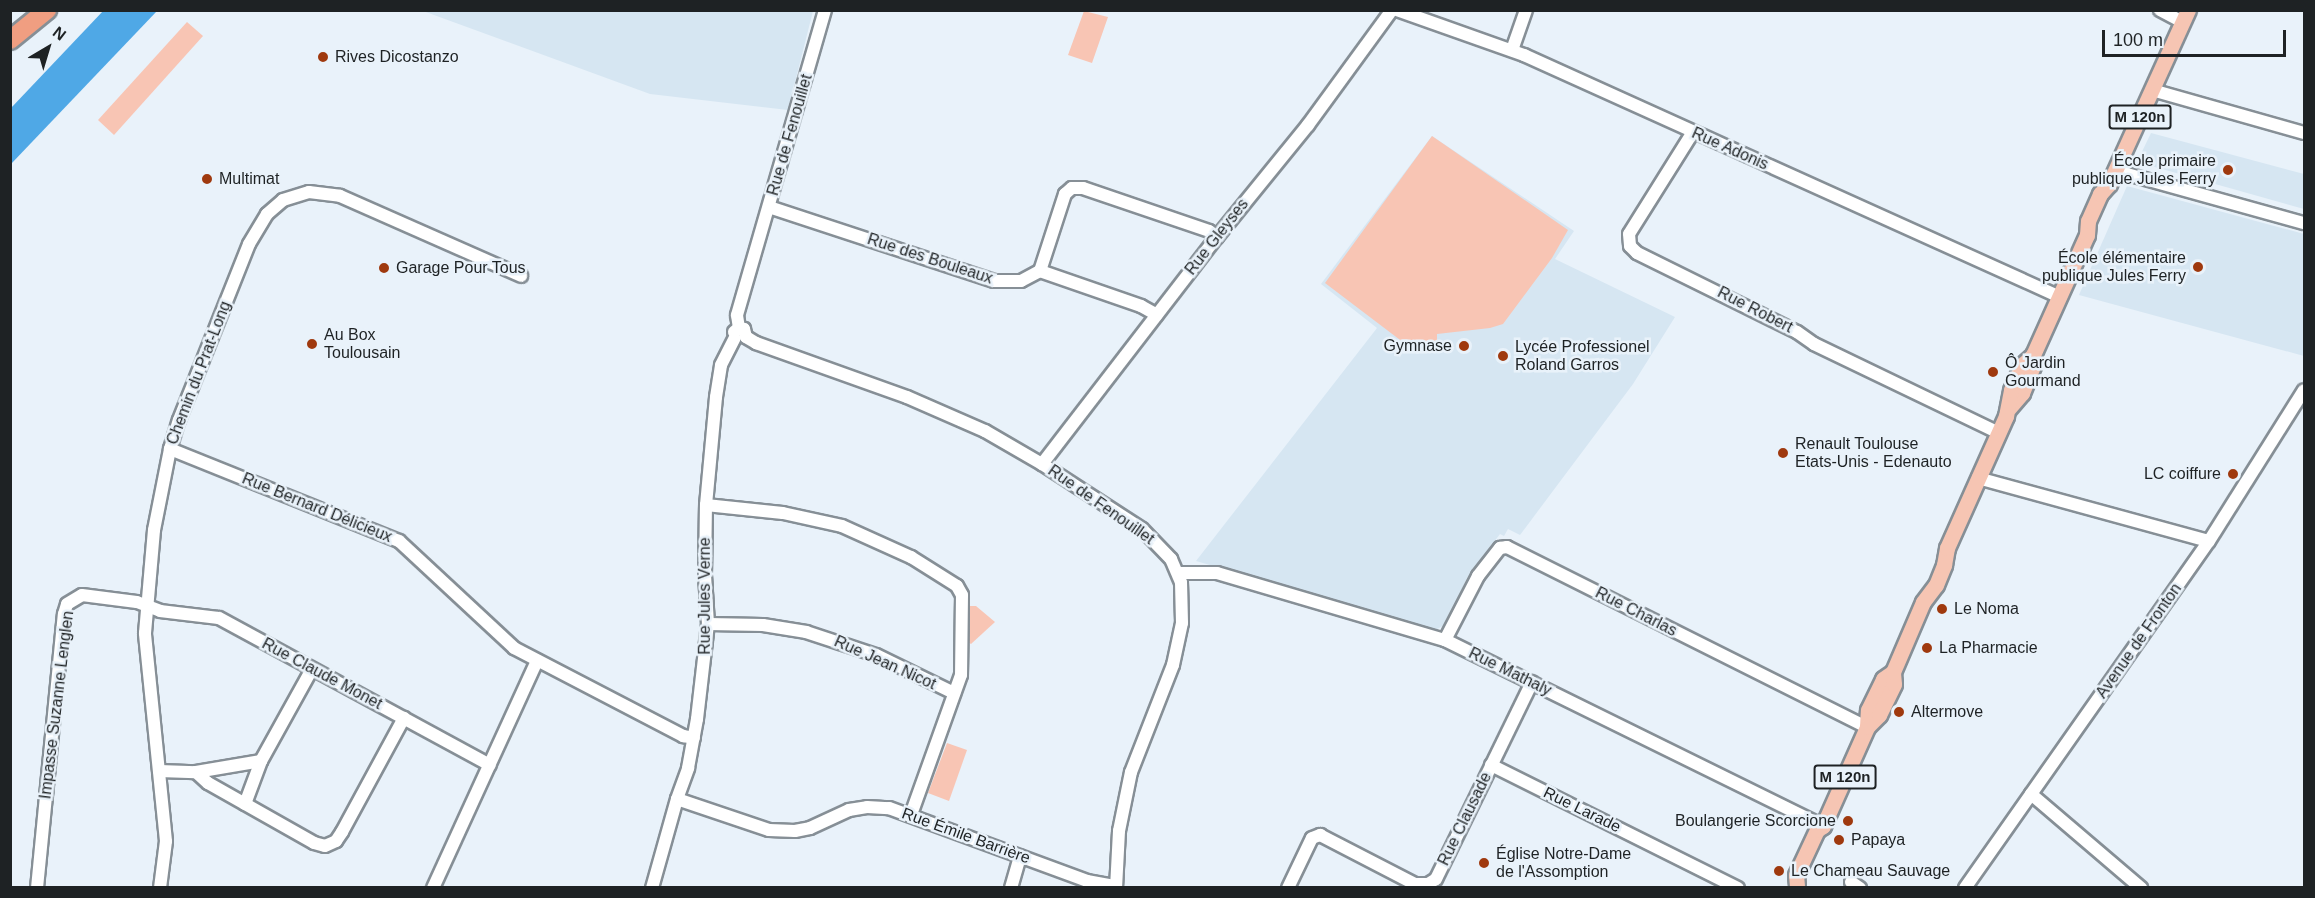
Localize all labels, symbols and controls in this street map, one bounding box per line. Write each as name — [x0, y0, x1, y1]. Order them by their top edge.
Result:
north arrow — [18, 18, 78, 78]
scale bar — [2105, 18, 2290, 56]
text: N — [50, 23, 69, 44]
text: 100 m — [2113, 30, 2163, 50]
place label: Rives Dicostanzo — [335, 47, 459, 67]
marker: Rives Dicostanzo — [316, 50, 330, 64]
street label: Rue de Fenouillet — [763, 72, 817, 198]
road number: M 120n — [2108, 105, 2172, 129]
street label: Rue Adonis — [1688, 123, 1772, 175]
place label: École primaire publique Jules Ferry — [2072, 151, 2216, 189]
marker: École primaire publique Jules Ferry — [2221, 163, 2235, 177]
place label: Multimat — [219, 169, 279, 189]
marker: Multimat — [200, 172, 214, 186]
street label: Rue Gleyses — [1181, 195, 1253, 279]
street label: Rue des Bouleaux — [865, 230, 995, 288]
place label: École élémentaire publique Jules Ferry — [2042, 248, 2186, 286]
place label: Garage Pour Tous — [396, 258, 526, 278]
marker: École élémentaire publique Jules Ferry — [2191, 260, 2205, 274]
marker: Garage Pour Tous — [377, 261, 391, 275]
street label: Rue Robert — [1714, 283, 1796, 337]
street label: Chemin du Prat-Long — [163, 299, 235, 447]
place label: Au Box Toulousain — [324, 325, 400, 363]
place label: Gymnase — [1384, 336, 1452, 356]
marker: Au Box Toulousain — [305, 337, 319, 351]
place label: Lycée Professionel Roland Garros — [1515, 337, 1650, 375]
marker: Gymnase — [1457, 339, 1471, 353]
marker: Lycée Professionel Roland Garros — [1496, 349, 1510, 363]
place label: Ô Jardin Gourmand — [2005, 353, 2081, 391]
marker: Ô Jardin Gourmand — [1986, 365, 2000, 379]
place label: Renault Toulouse Etats-Unis - Edenauto — [1795, 434, 1952, 472]
marker: Renault Toulouse Etats-Unis - Edenauto — [1776, 446, 1790, 460]
street label: Rue de Fenouillet — [1044, 461, 1158, 549]
place label: LC coiffure — [2144, 464, 2221, 484]
marker: LC coiffure — [2226, 467, 2240, 481]
street label: Rue Bernard Délicieux — [239, 469, 395, 547]
street label: Rue Jules Verne — [695, 537, 715, 655]
street label: Avenue de Fronton — [2092, 580, 2186, 702]
street label: Rue Charlas — [1592, 583, 1680, 641]
place label: Le Noma — [1954, 599, 2019, 619]
marker: Le Noma — [1935, 602, 1949, 616]
street label: Impasse Suzanne Lenglen — [36, 610, 78, 800]
street label: Rue Jean Nicot — [831, 632, 939, 694]
street label: Rue Claude Monet — [259, 634, 385, 714]
place label: La Pharmacie — [1939, 638, 2038, 658]
marker: La Pharmacie — [1920, 641, 1934, 655]
street label: Rue Mathaly — [1465, 644, 1555, 700]
place label: Altermove — [1911, 702, 1983, 722]
marker: Altermove — [1892, 705, 1906, 719]
road number: M 120n — [1814, 765, 1876, 789]
street label: Rue Clausade — [1434, 769, 1496, 869]
street label: Rue Larade — [1540, 783, 1624, 837]
street label: Rue Émile Barrière — [899, 804, 1033, 868]
place label: Boulangerie Scorcione — [1675, 811, 1836, 831]
marker: Boulangerie Scorcione — [1841, 814, 1855, 828]
place label: Papaya — [1851, 830, 1905, 850]
marker: Papaya — [1832, 833, 1846, 847]
place label: Église Notre-Dame de l'Assomption — [1496, 844, 1631, 882]
marker: Église Notre-Dame de l'Assomption — [1477, 856, 1491, 870]
place label: Le Chameau Sauvage — [1791, 861, 1950, 881]
marker: Le Chameau Sauvage — [1772, 864, 1786, 878]

